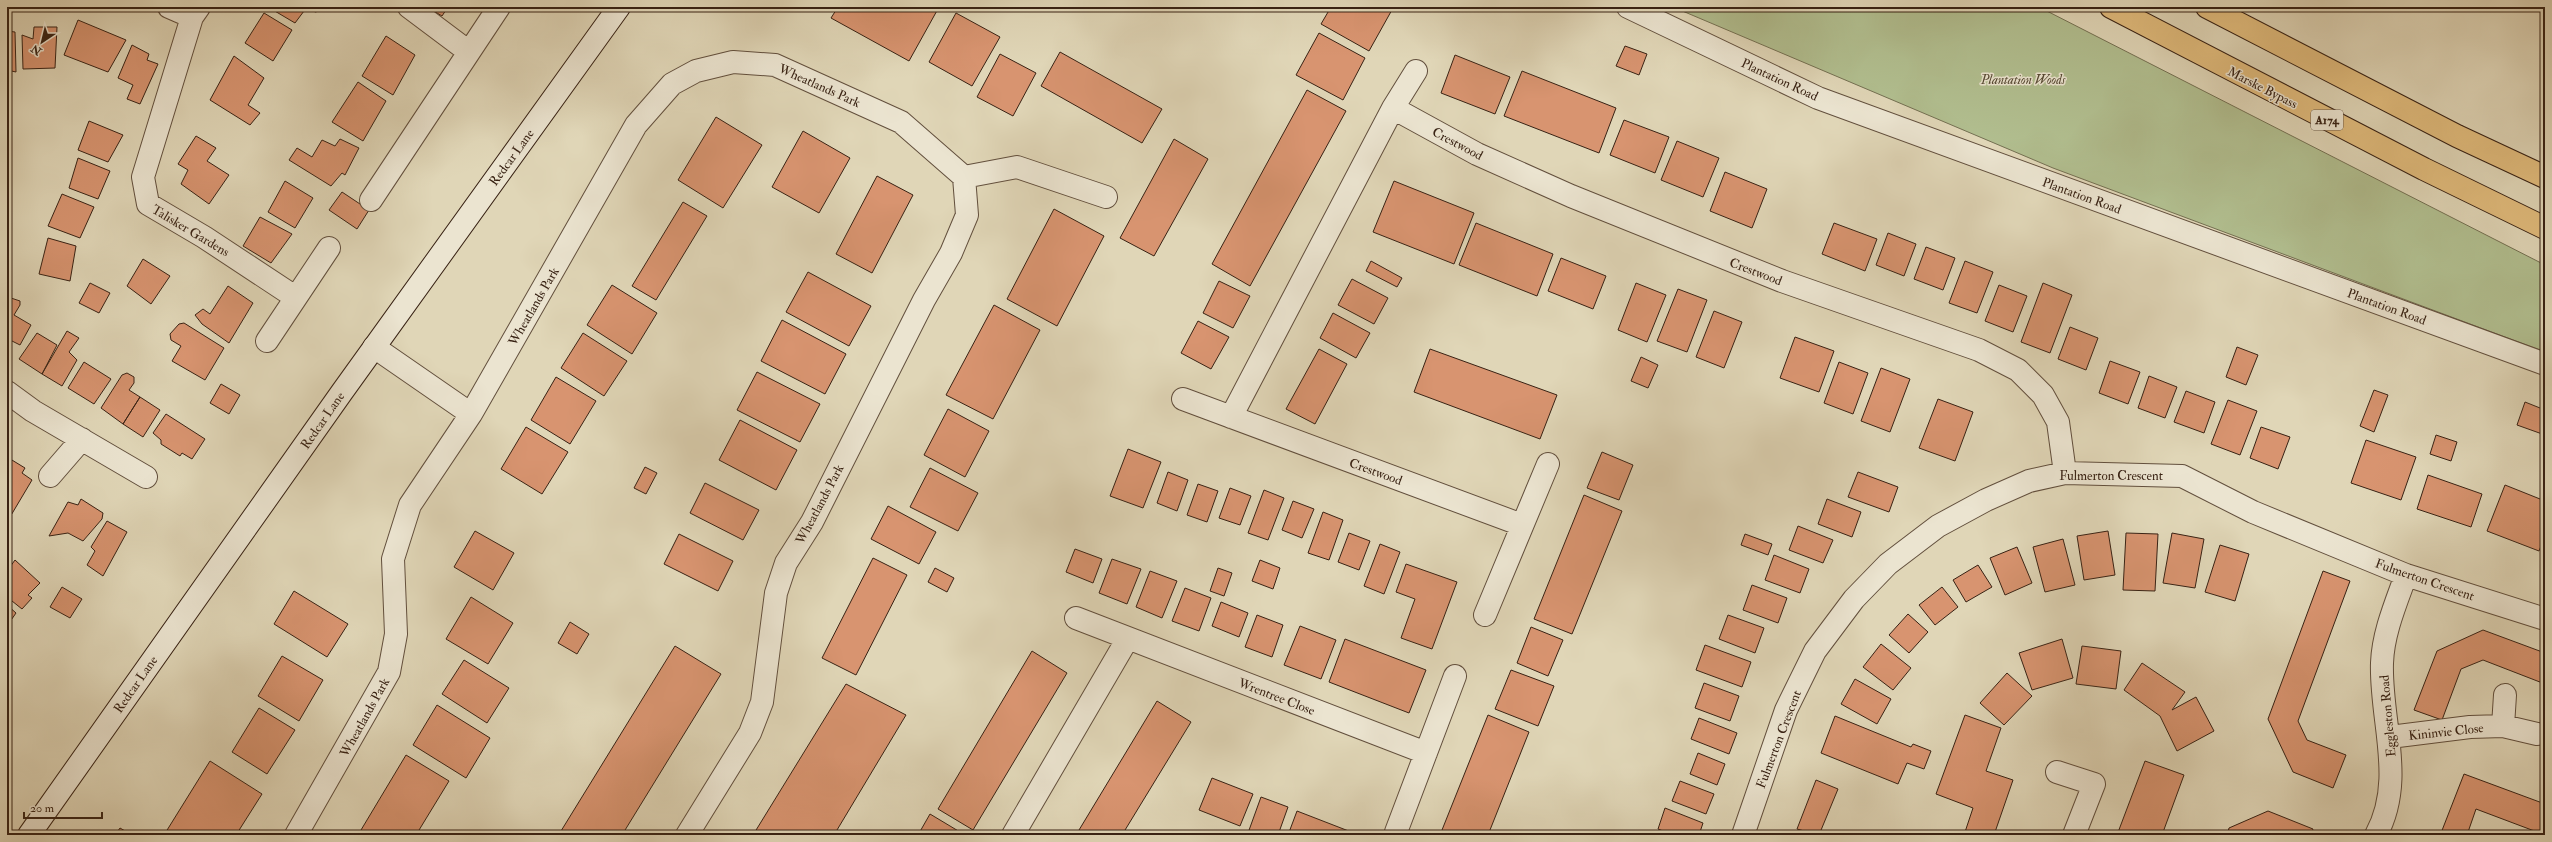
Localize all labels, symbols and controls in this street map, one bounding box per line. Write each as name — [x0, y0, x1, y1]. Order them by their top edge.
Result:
north arrow — [22, 22, 62, 62]
text: N — [28, 41, 45, 59]
street label: Plantation Road — [1739, 55, 1821, 105]
street label: Wheatlands Park — [775, 60, 864, 111]
street label: Marske Bypass — [2224, 63, 2301, 113]
park label: Plantation Woods — [1980, 72, 2066, 88]
road number: A174 — [2311, 110, 2343, 130]
street label: Crestwood — [1429, 124, 1486, 164]
street label: Redcar Lane — [486, 126, 538, 189]
street label: Plantation Road — [2040, 174, 2124, 218]
street label: Talisker Gardens — [149, 201, 233, 261]
street label: Crestwood — [1727, 255, 1785, 290]
street label: Wheatlands Park — [504, 264, 563, 349]
street label: Plantation Road — [2345, 285, 2429, 329]
street label: Redcar Lane — [297, 388, 349, 452]
street label: Crestwood — [1347, 455, 1405, 489]
street label: Wheatlands Park — [792, 461, 848, 548]
street label: Fulmerton Crescent — [2059, 468, 2163, 484]
street label: Fulmerton Crescent — [2373, 556, 2476, 604]
street label: Redcar Lane — [110, 652, 162, 716]
street label: Eggleston Road — [2376, 674, 2400, 758]
street label: Wheatlands Park — [336, 675, 394, 761]
street label: Wrentree Close — [1235, 675, 1318, 719]
street label: Fulmerton Crescent — [1753, 688, 1805, 791]
street label: Kininvie Close — [2408, 720, 2485, 744]
scale bar — [24, 794, 102, 820]
text: 20 m — [30, 801, 55, 816]

